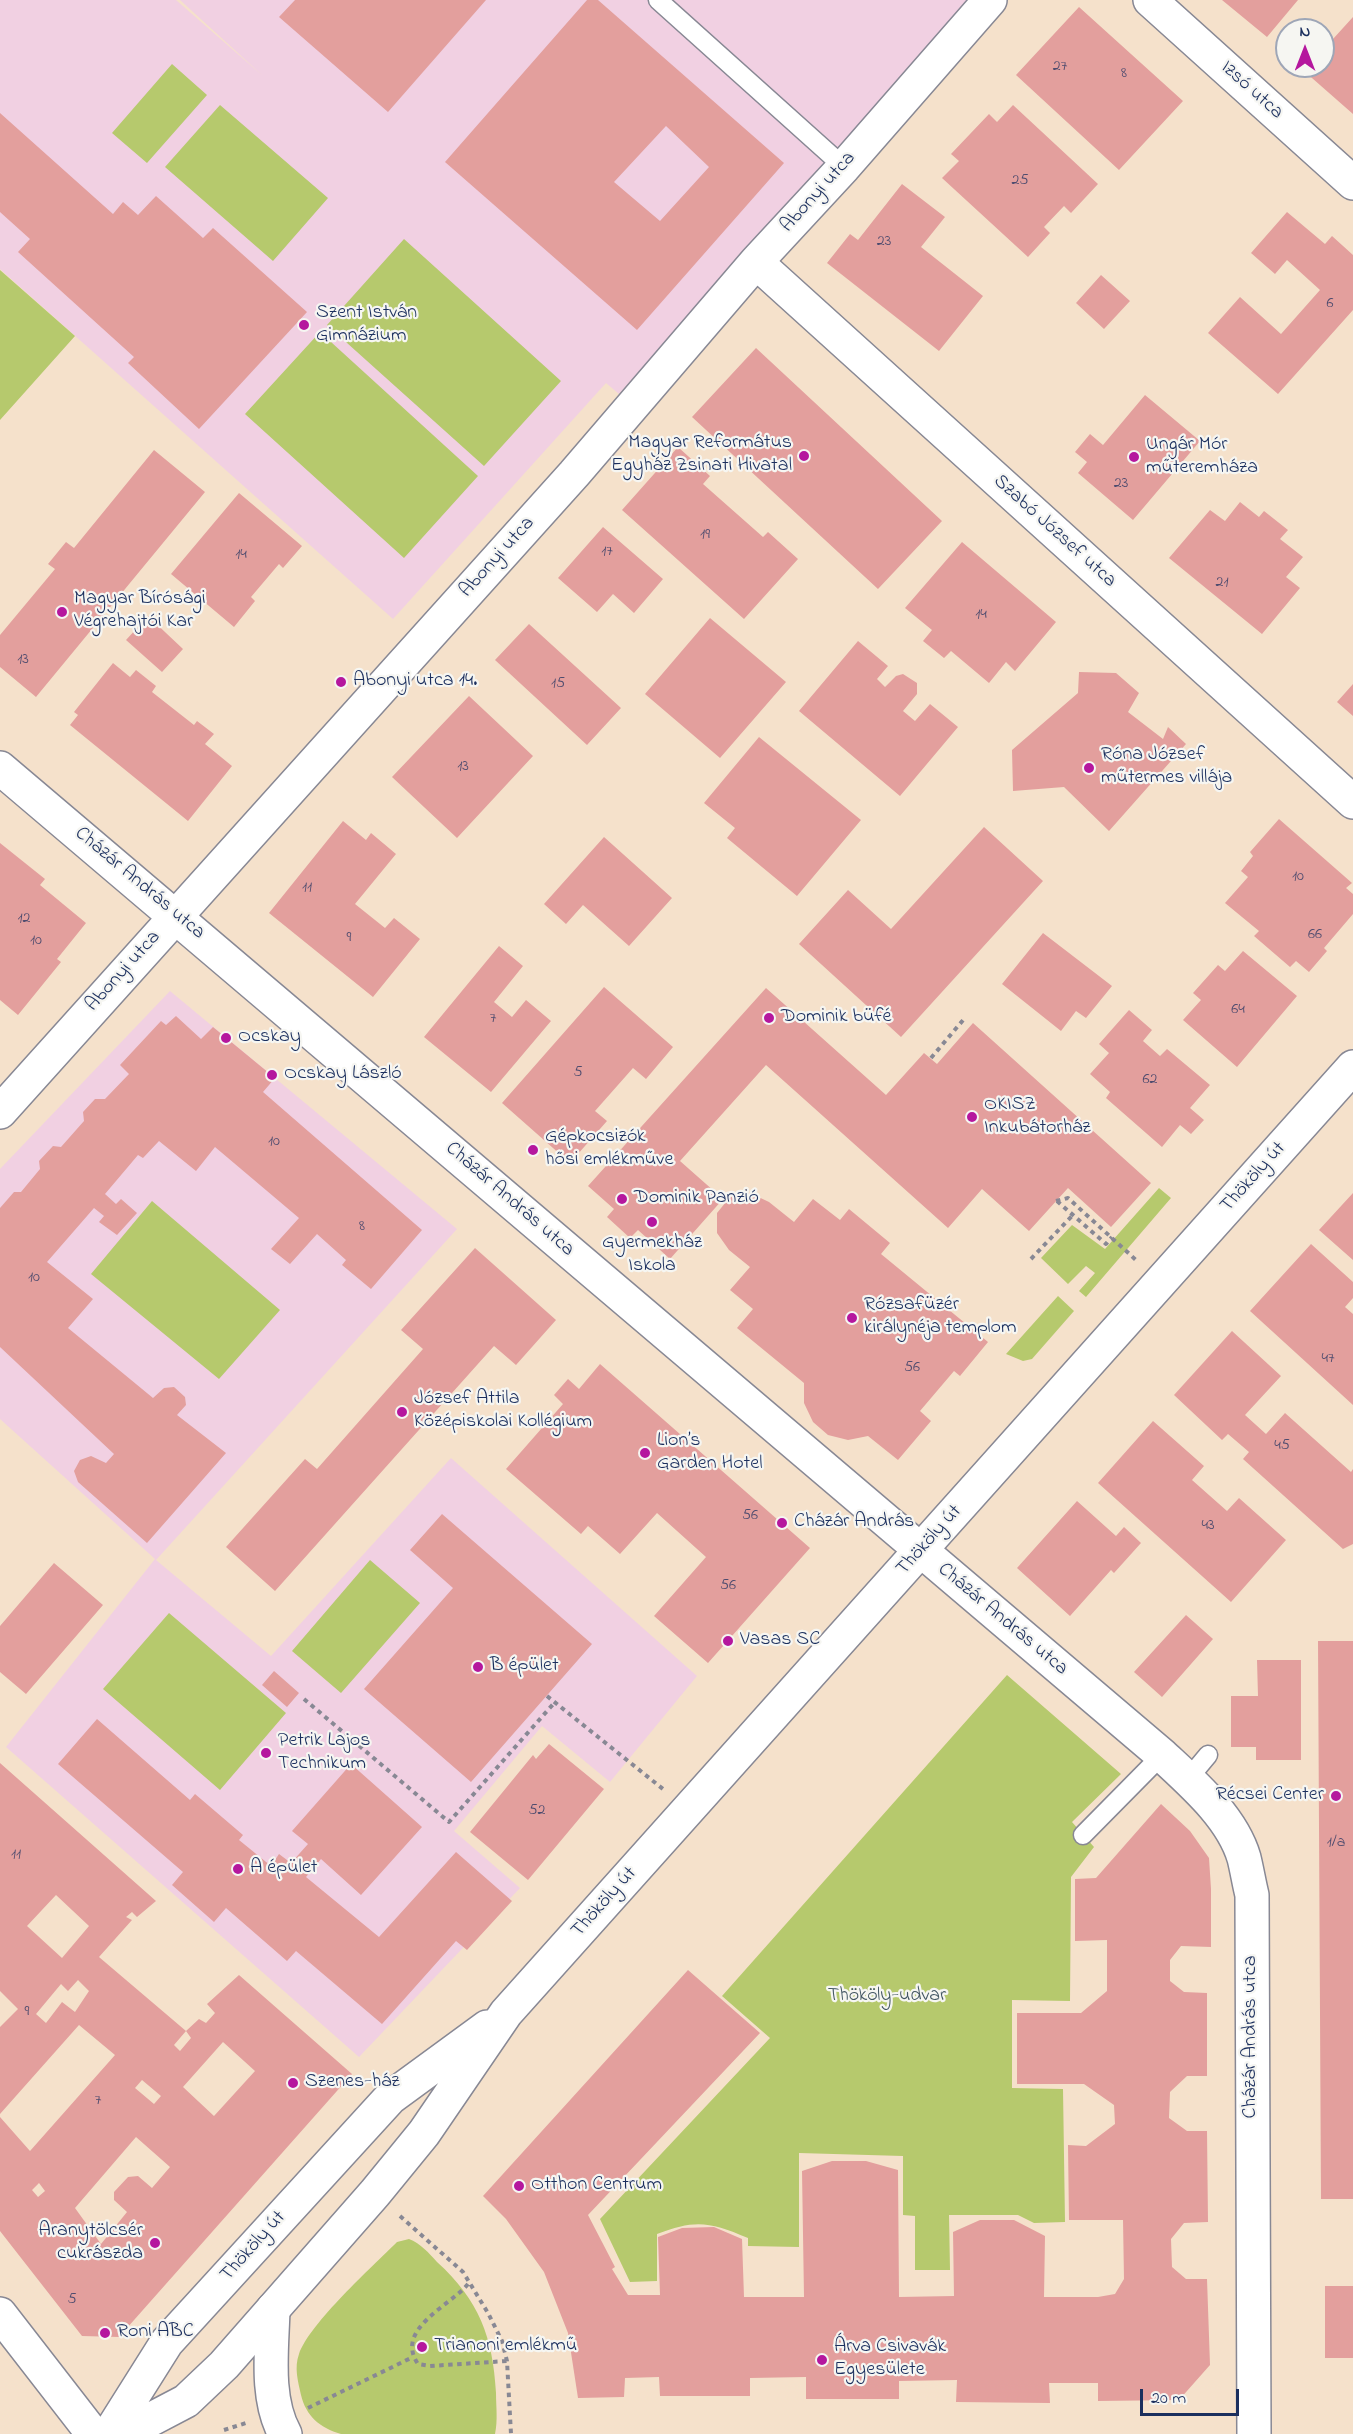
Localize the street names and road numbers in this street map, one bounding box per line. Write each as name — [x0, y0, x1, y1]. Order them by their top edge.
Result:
street label: Izsó utca — [1215, 57, 1287, 125]
street label: Abonyi utca — [776, 148, 862, 238]
street label: Szabó József utca — [987, 470, 1121, 594]
street label: Abonyi utca — [455, 513, 541, 603]
street label: Cházár András utca — [69, 822, 209, 946]
street label: Abonyi utca — [81, 927, 167, 1017]
street label: Cházár András utca — [440, 1137, 578, 1263]
street label: Thököly út — [1216, 1138, 1292, 1218]
street label: Thököly út — [892, 1501, 968, 1581]
street label: Cházár András utca — [932, 1558, 1072, 1682]
street label: Thököly út — [567, 1863, 643, 1943]
street label: Cházár András utca — [1240, 1956, 1264, 2118]
street label: Thököly út — [216, 2207, 292, 2287]

